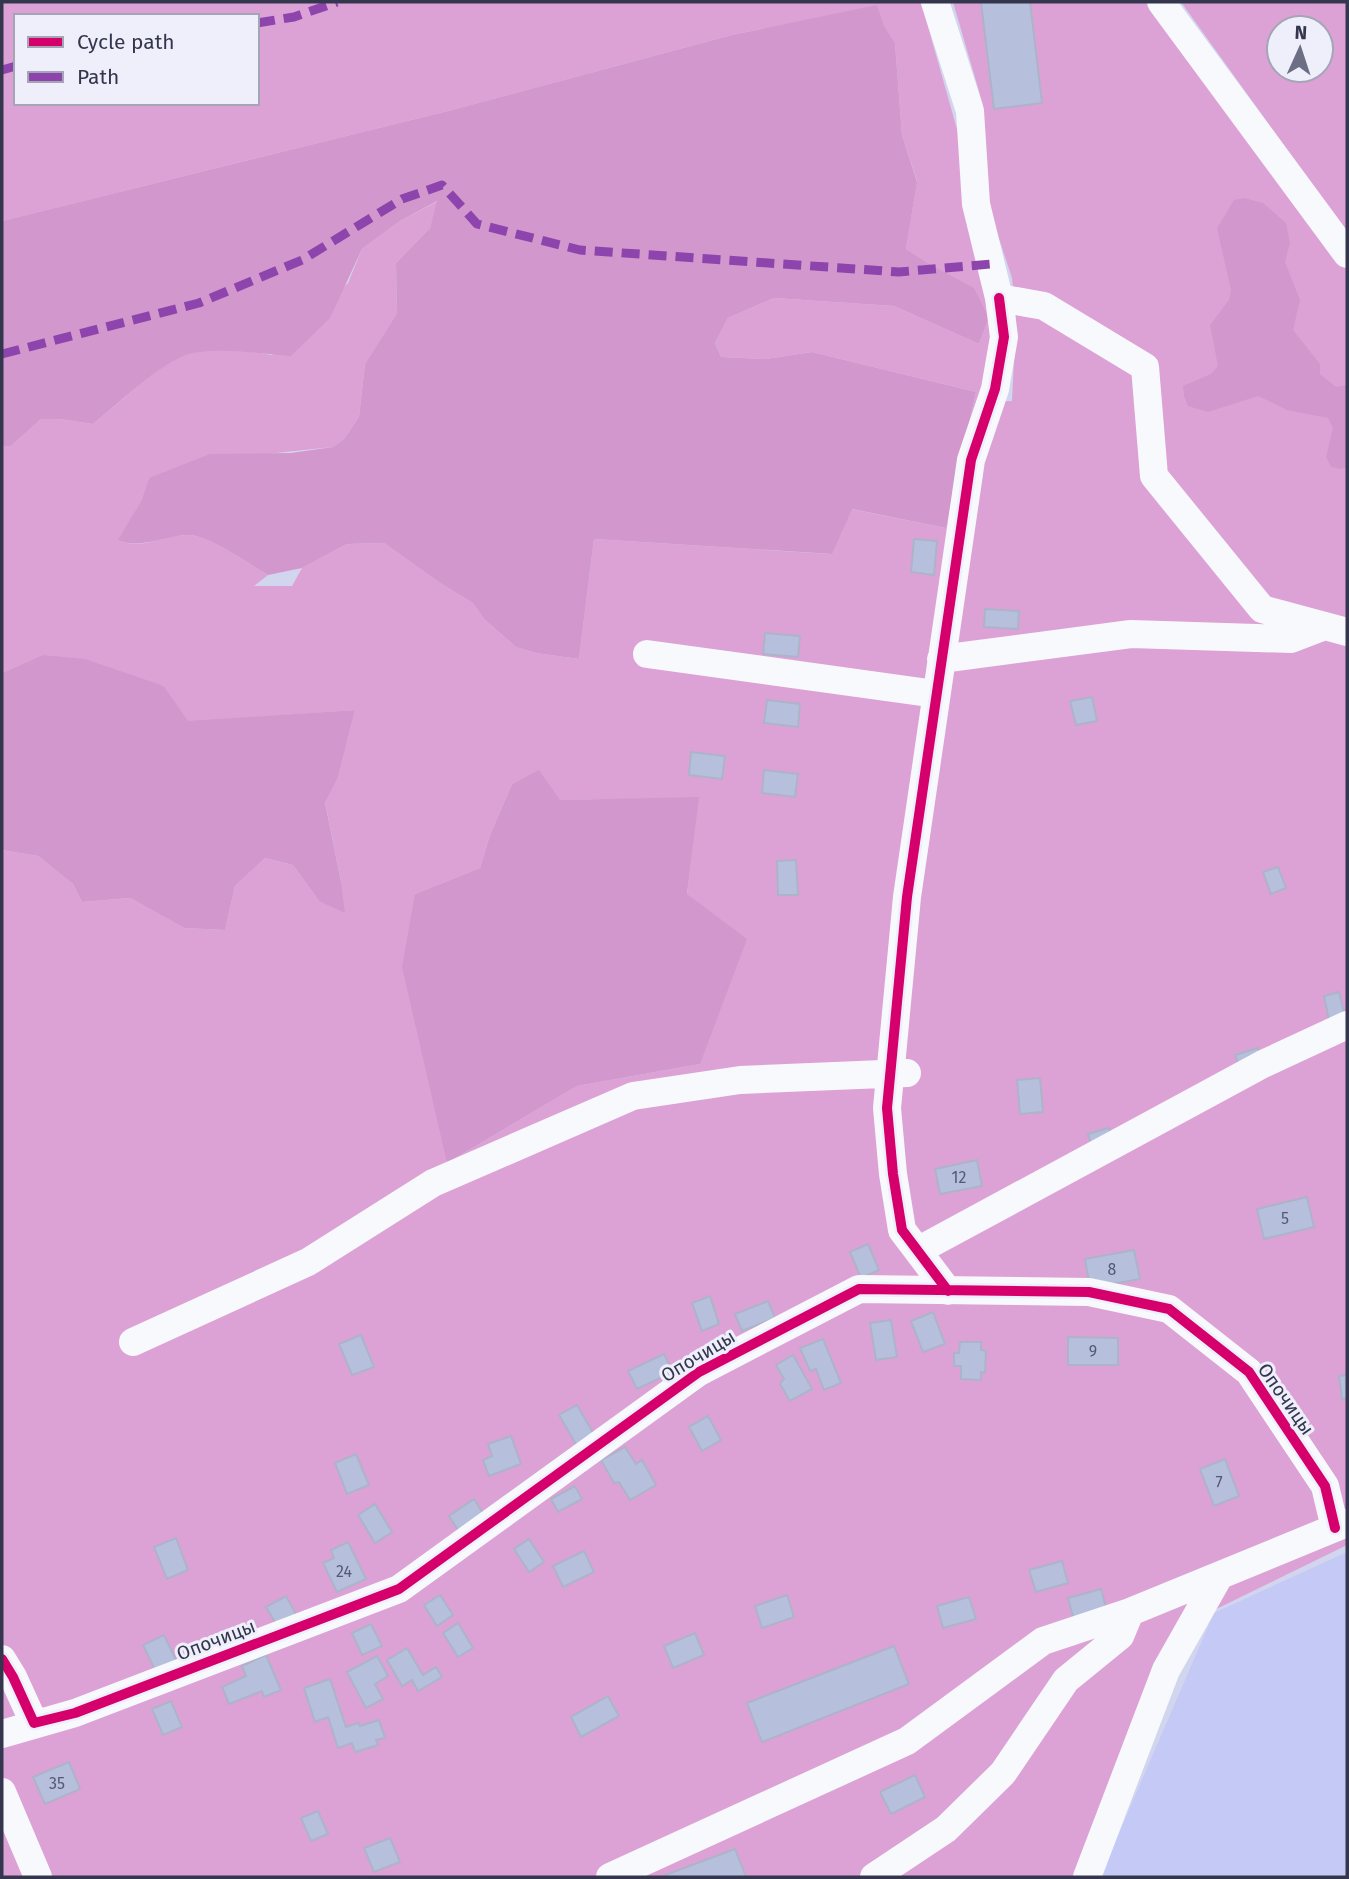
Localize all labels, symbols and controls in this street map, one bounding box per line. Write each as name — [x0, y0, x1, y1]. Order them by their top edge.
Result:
legend — [14, 14, 259, 105]
north arrow — [1265, 14, 1335, 84]
text: N — [1294, 21, 1308, 44]
text: Cycle path — [77, 29, 175, 55]
text: Path — [77, 64, 119, 90]
house number: 12 — [952, 1168, 966, 1187]
house number: 5 — [1281, 1209, 1289, 1228]
house number: 8 — [1108, 1260, 1117, 1279]
street label: Опочицы — [657, 1325, 739, 1387]
house number: 9 — [1089, 1342, 1097, 1361]
street label: Опочицы — [1253, 1359, 1319, 1439]
house number: 7 — [1215, 1473, 1223, 1492]
house number: 24 — [336, 1562, 352, 1581]
street label: Опочицы — [173, 1614, 259, 1666]
house number: 35 — [49, 1774, 65, 1793]

